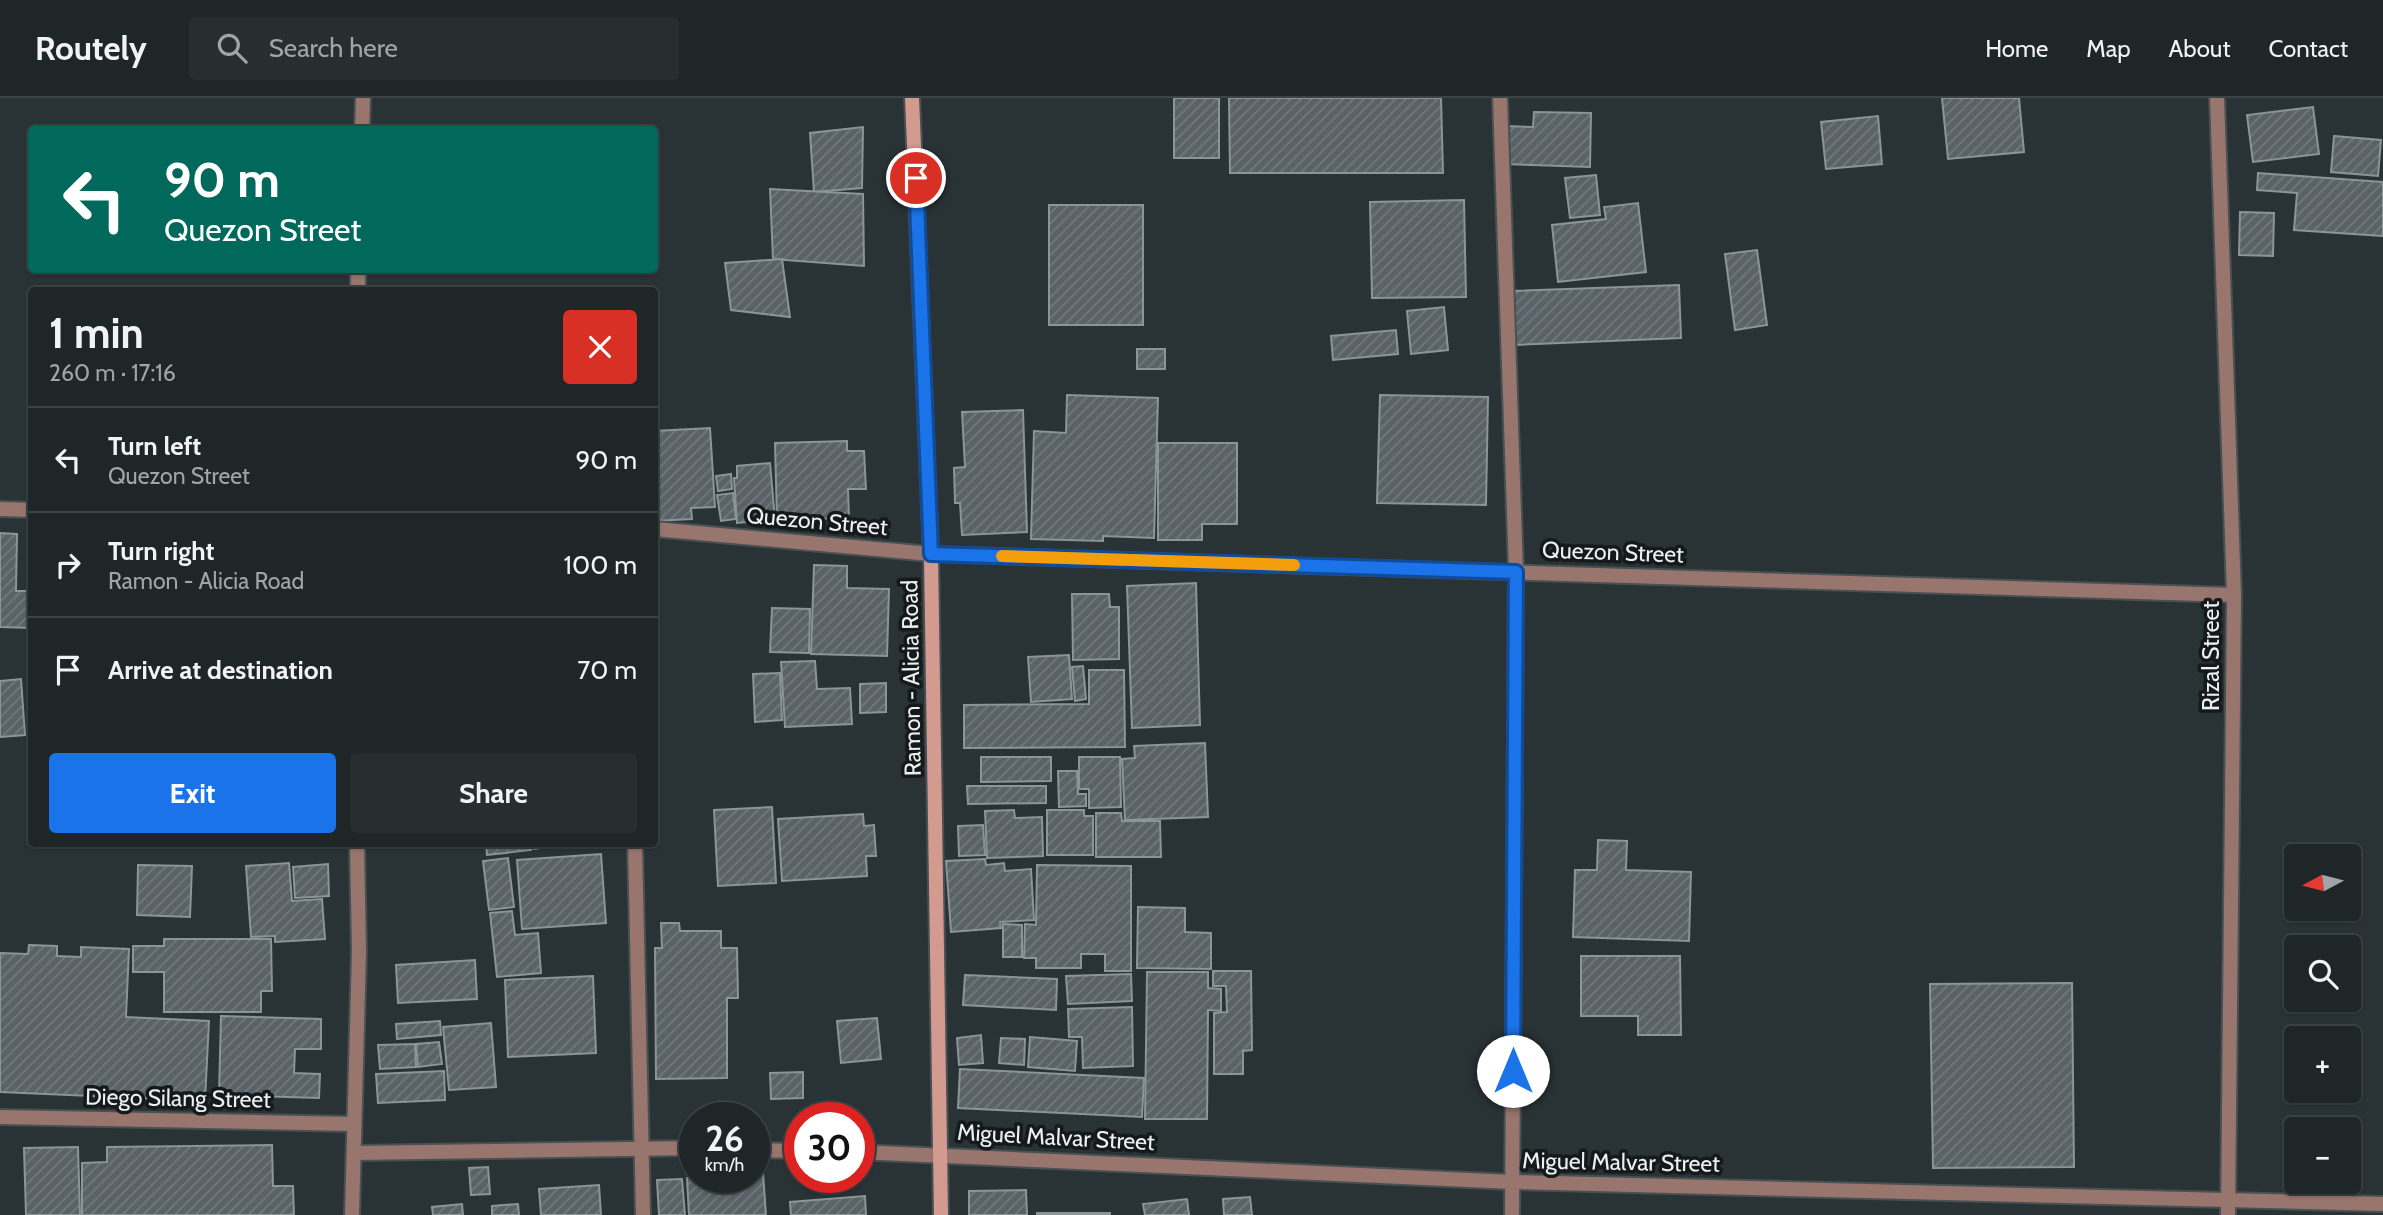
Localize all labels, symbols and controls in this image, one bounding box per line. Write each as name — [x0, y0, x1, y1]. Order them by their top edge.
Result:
search box — [189, 17, 679, 80]
text: Routely — [35, 28, 147, 68]
icon: search — [213, 29, 251, 67]
text: Search here — [269, 32, 398, 64]
text: Home — [1985, 34, 2048, 63]
text: Map — [2086, 34, 2131, 63]
text: About — [2169, 34, 2231, 63]
text: Contact — [2269, 34, 2348, 63]
pin — [886, 148, 946, 208]
text: 90 m — [164, 150, 280, 209]
icon: left — [49, 154, 140, 245]
icon: arrive — [897, 159, 935, 197]
text: Quezon Street — [164, 210, 361, 249]
text: 1 min — [49, 307, 144, 359]
button: close — [563, 310, 637, 384]
text: 260 m · 17:16 — [49, 359, 176, 387]
text: Turn left — [108, 430, 201, 462]
icon: left — [49, 441, 87, 479]
text: 90 m — [575, 444, 637, 476]
text: Quezon Street — [108, 462, 250, 490]
street label: Quezon Street — [745, 501, 889, 541]
text: Turn right — [108, 535, 214, 567]
street label: Quezon Street — [1542, 536, 1685, 568]
icon: right — [49, 546, 87, 584]
text: 100 m — [564, 549, 637, 581]
text: Ramon - Alicia Road — [108, 567, 304, 595]
street label: Ramon - Alicia Road — [895, 580, 927, 776]
street label: Rizal Street — [2197, 601, 2225, 711]
icon: arrive — [49, 651, 87, 689]
text: Arrive at destination — [108, 654, 333, 686]
text: 70 m — [577, 654, 637, 686]
button: Exit — [49, 753, 336, 833]
button: Share — [350, 753, 637, 833]
north arrow — [2284, 844, 2361, 920]
map controls — [2284, 844, 2361, 1194]
button: search — [2284, 935, 2361, 1012]
button: + — [2284, 1026, 2361, 1103]
position arrow — [1476, 1034, 1550, 1108]
street label: Diego Silang Street — [85, 1082, 271, 1114]
speed limit sign: 30 — [784, 1102, 875, 1193]
text: 26 — [705, 1117, 744, 1160]
button: − — [2284, 1117, 2361, 1194]
street label: Miguel Malvar Street — [956, 1118, 1156, 1156]
street label: Miguel Malvar Street — [1522, 1146, 1720, 1178]
text: km/h — [705, 1154, 744, 1176]

